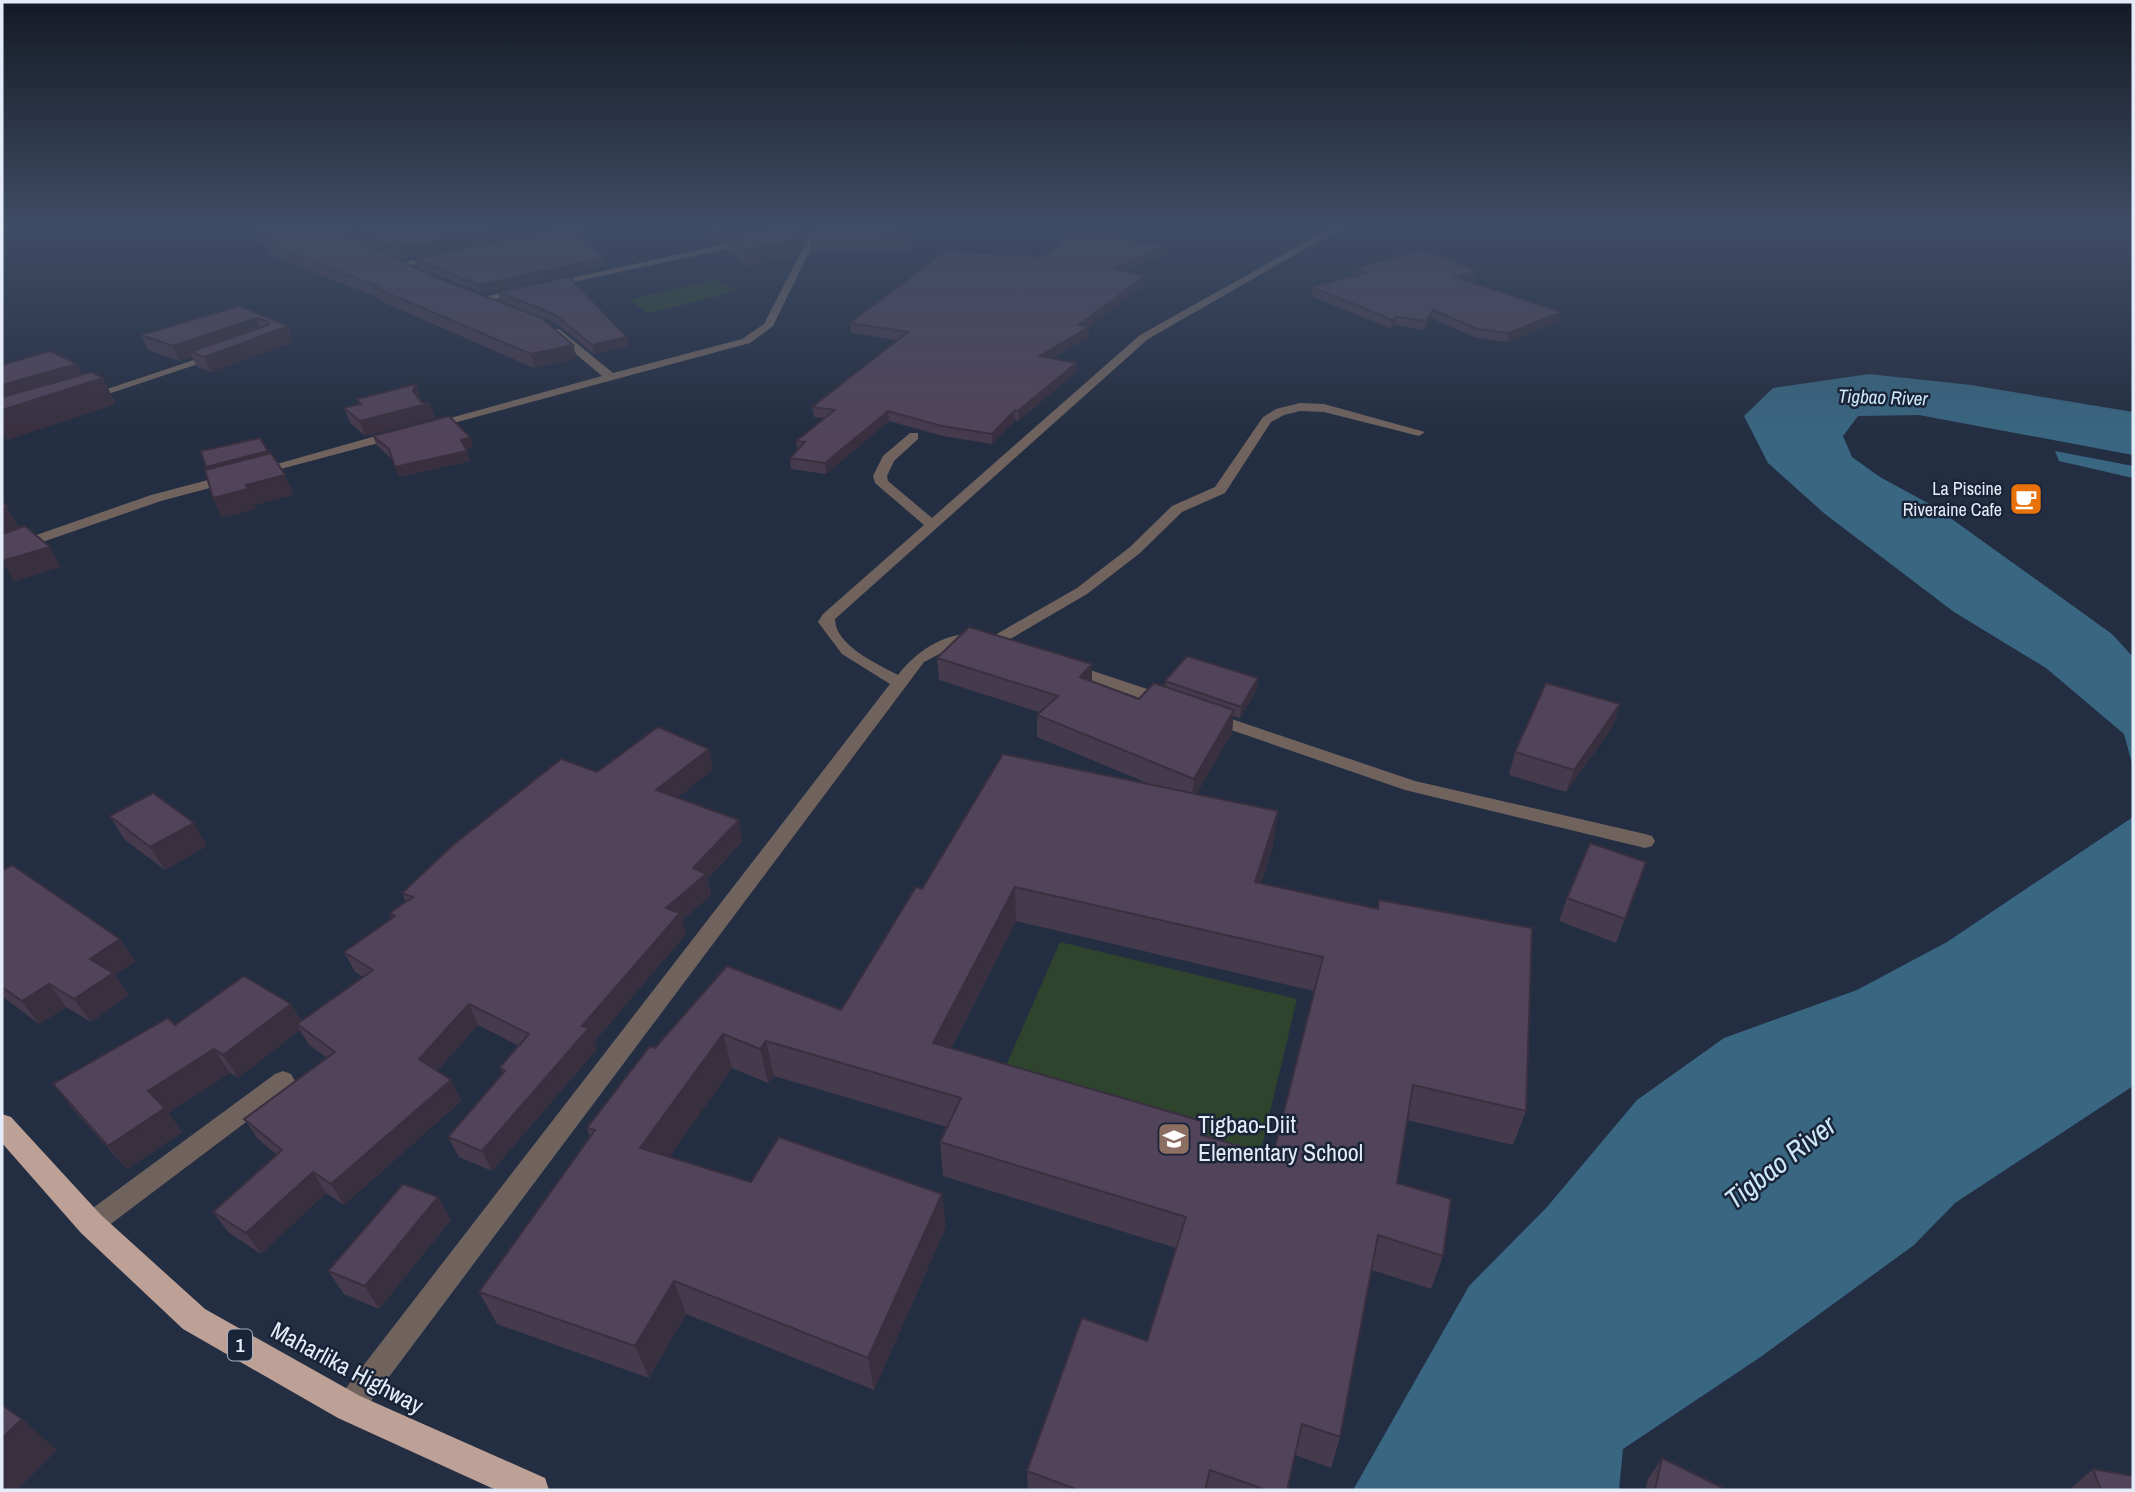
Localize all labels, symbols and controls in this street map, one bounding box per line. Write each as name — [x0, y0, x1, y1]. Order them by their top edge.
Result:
water label: Tigbao River — [1838, 382, 1929, 412]
place label: La Piscine Riveraine Cafe — [1903, 476, 2002, 522]
cafe icon: La Piscine Riveraine Cafe — [2007, 480, 2045, 518]
water label: Tigbao River — [1716, 1106, 1845, 1218]
place label: Tigbao-Diit Elementary School — [1198, 1108, 1363, 1168]
school or university icon: Tigbao-Diit Elementary School — [1155, 1120, 1193, 1158]
street label: Maharlika Highway — [266, 1313, 429, 1421]
road number: 1 — [228, 1330, 252, 1360]

